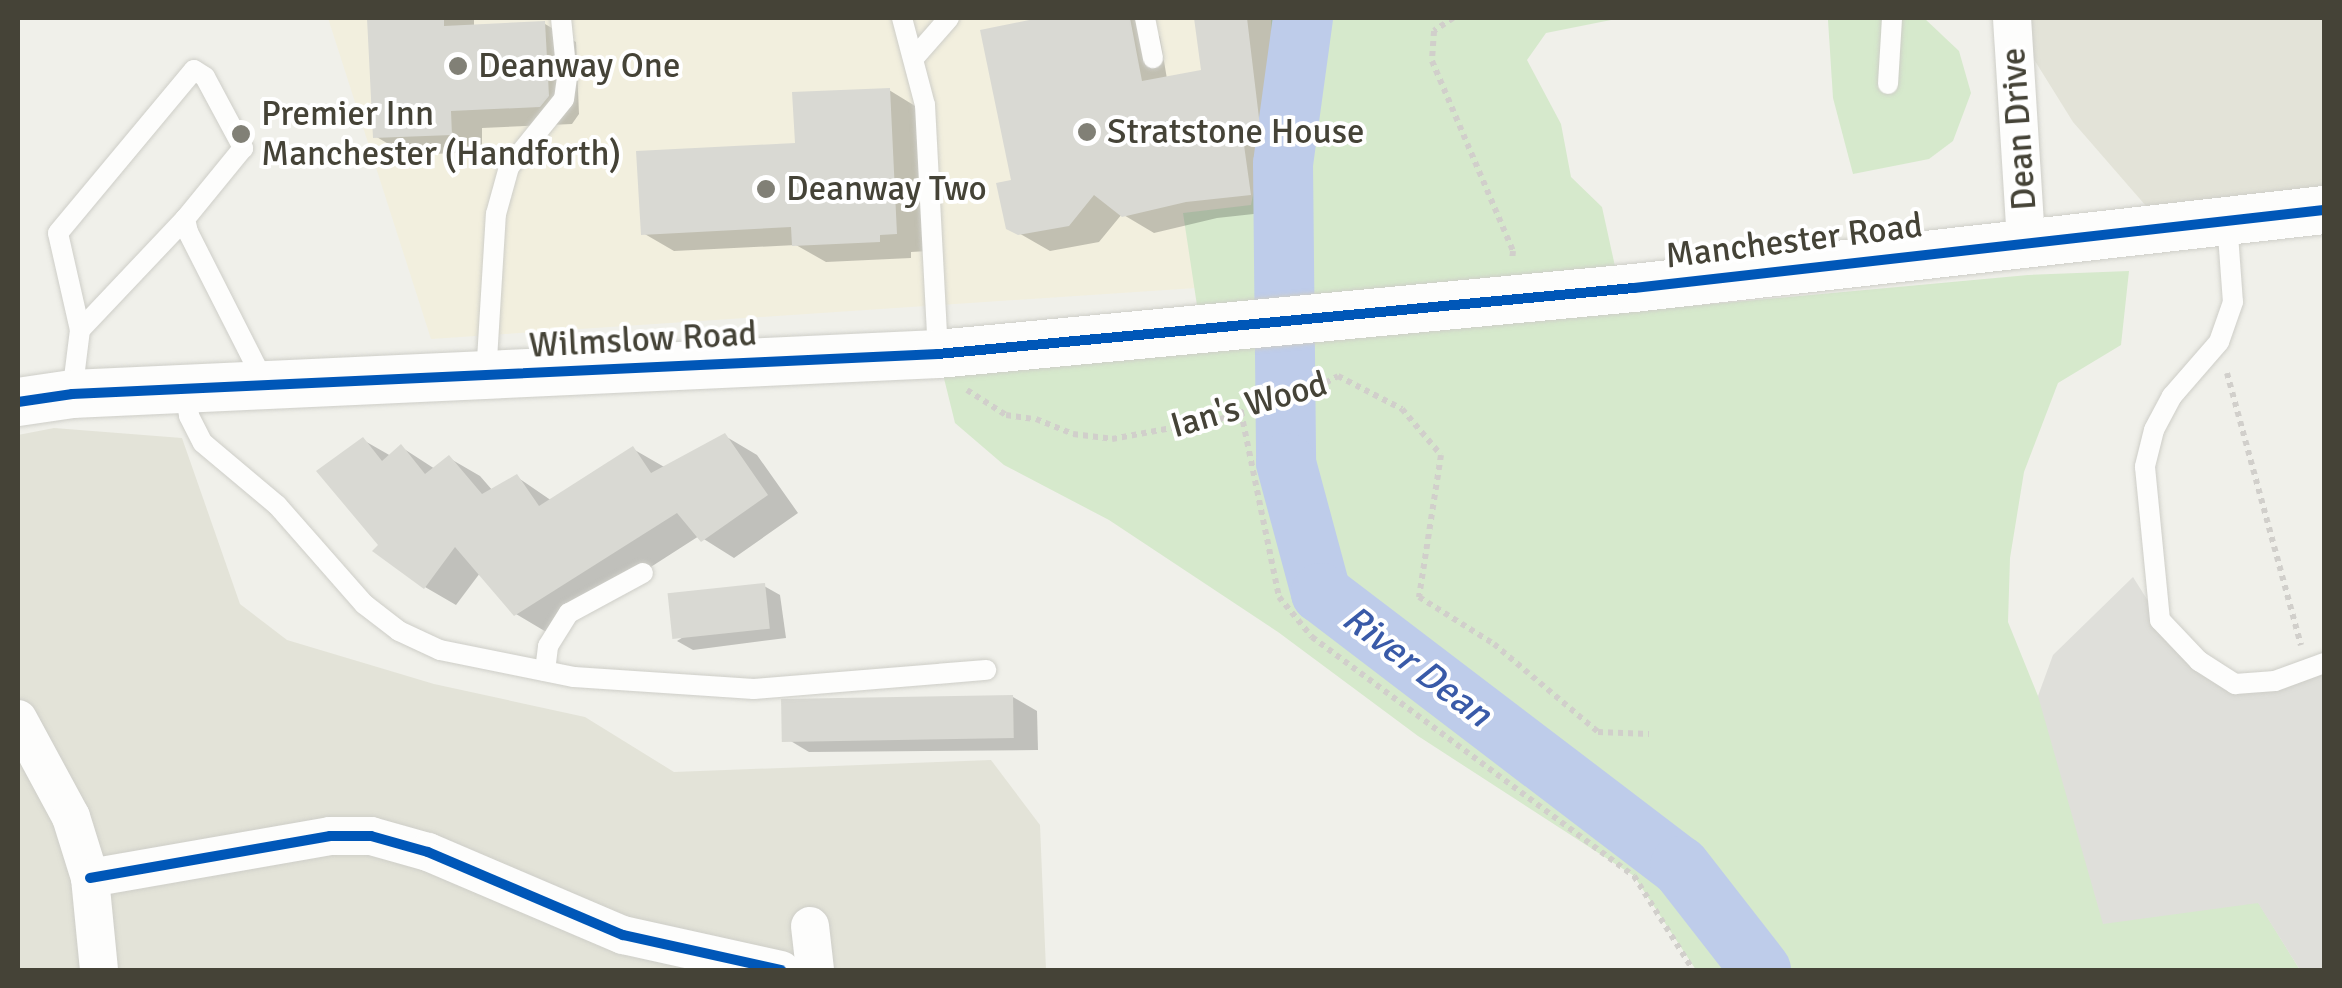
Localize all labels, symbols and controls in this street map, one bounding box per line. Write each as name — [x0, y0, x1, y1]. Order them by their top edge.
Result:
place label: Deanway One — [478, 45, 680, 87]
street label: Dean Drive — [1992, 46, 2046, 212]
marker: Deanway One — [447, 55, 469, 77]
place label: Premier Inn Manchester (Handforth) — [261, 93, 621, 175]
place label: Stratstone House — [1107, 111, 1364, 153]
marker: Stratstone House — [1076, 121, 1098, 143]
marker: Premier Inn Manchester (Handforth) — [230, 123, 252, 145]
place label: Deanway Two — [786, 168, 987, 210]
marker: Deanway Two — [755, 178, 777, 200]
street label: Manchester Road — [1663, 204, 1925, 278]
street label: Wilmslow Road — [528, 313, 758, 367]
street label: Ian's Wood — [1166, 363, 1332, 447]
water label: River Dean — [1334, 595, 1500, 737]

